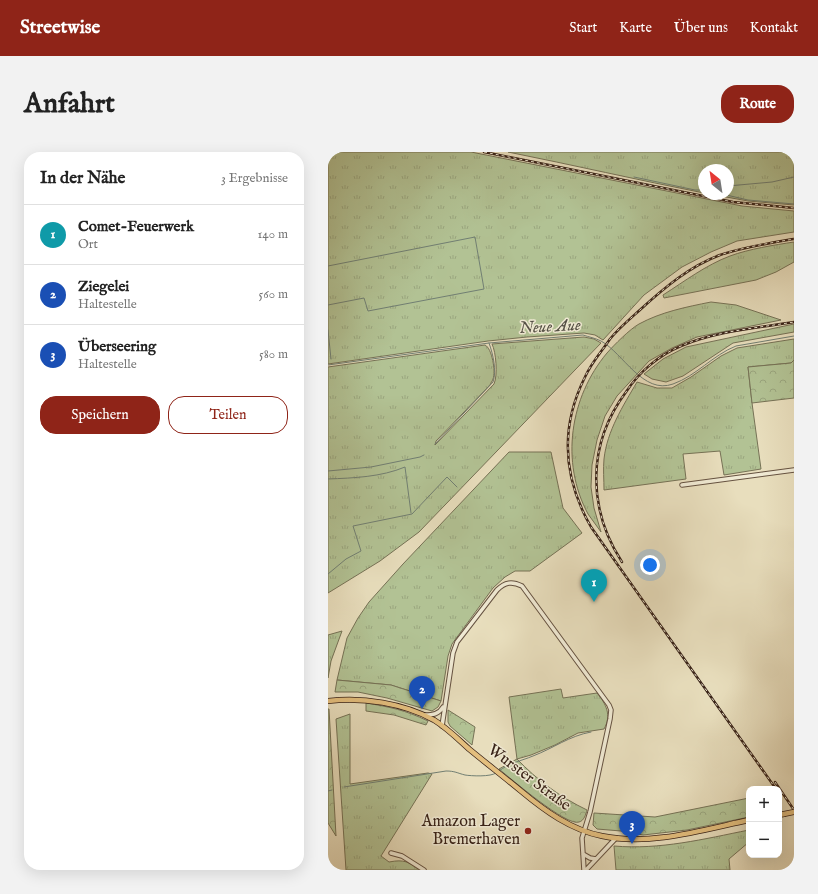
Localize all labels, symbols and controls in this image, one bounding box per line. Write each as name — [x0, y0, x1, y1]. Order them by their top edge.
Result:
text: Streetwise — [20, 16, 100, 40]
text: Start — [569, 19, 597, 37]
text: Karte — [619, 19, 652, 37]
text: Über uns — [674, 19, 728, 37]
text: Kontakt — [750, 19, 798, 37]
button: Route — [721, 85, 794, 123]
text: Anfahrt — [24, 87, 115, 122]
north arrow — [698, 164, 734, 200]
text: In der Nähe — [40, 168, 125, 189]
text: 3 Ergebnisse — [221, 170, 288, 187]
text: Comet-Feuerwerk — [78, 217, 194, 236]
text: 1 — [51, 226, 55, 243]
text: 140 m — [258, 226, 288, 243]
text: Ort — [78, 236, 98, 253]
text: Ziegelei — [78, 277, 129, 296]
text: 2 — [50, 286, 56, 303]
text: 560 m — [259, 286, 288, 303]
text: Haltestelle — [78, 296, 137, 313]
water label: Neue Aue — [519, 315, 582, 339]
text: Überseering — [78, 337, 156, 356]
text: 3 — [51, 346, 55, 363]
text: 580 m — [259, 346, 288, 363]
text: Haltestelle — [78, 356, 137, 373]
button: Speichern — [40, 396, 160, 434]
button: Teilen — [168, 396, 288, 434]
your location — [640, 555, 660, 575]
pin: 1 — [581, 569, 607, 602]
pin: 2 — [409, 676, 435, 709]
street label: Wurster Straße — [483, 740, 575, 816]
map controls — [746, 786, 782, 858]
button: + — [746, 786, 782, 822]
pin: 3 — [619, 811, 645, 844]
place label: Amazon Lager Bremerhaven — [421, 812, 520, 850]
button: − — [746, 822, 782, 858]
marker: Amazon Lager Bremerhaven — [523, 826, 533, 836]

